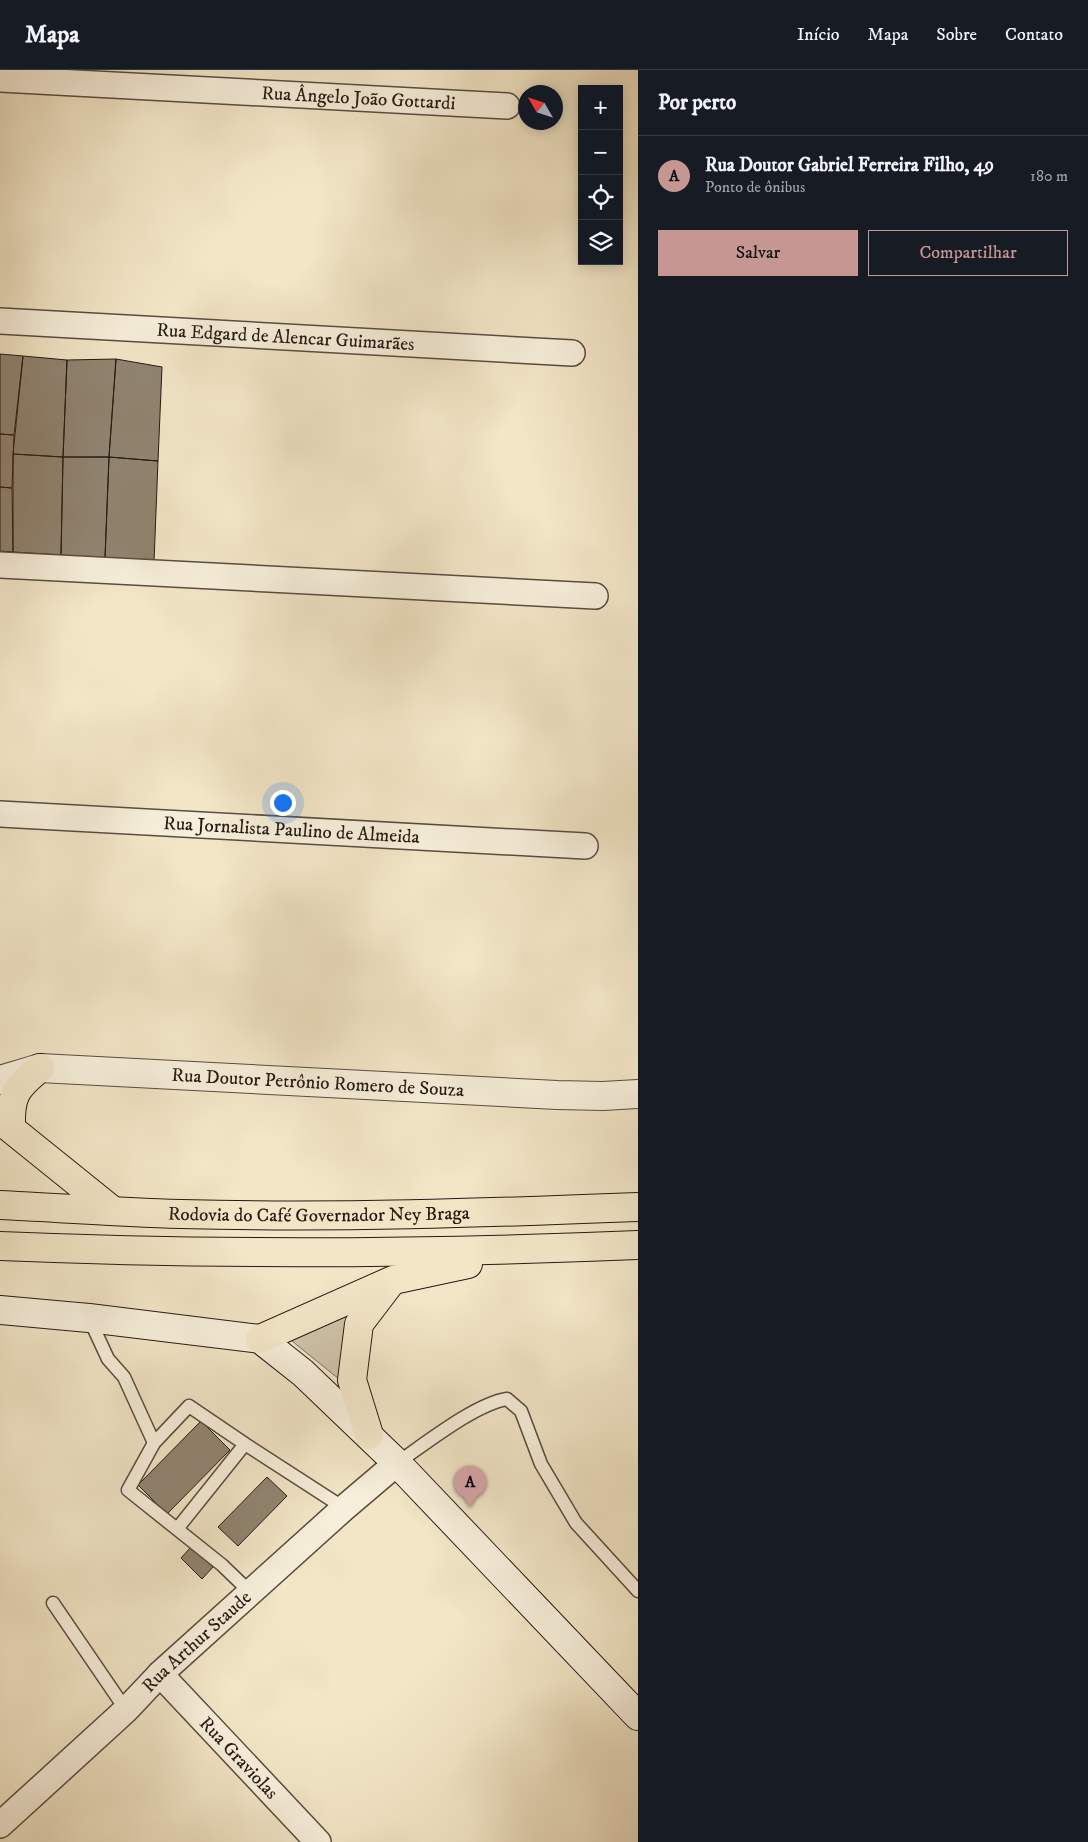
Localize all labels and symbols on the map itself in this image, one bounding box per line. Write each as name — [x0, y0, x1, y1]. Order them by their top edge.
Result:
street label: Rua Ângelo João Gottardi — [261, 81, 456, 115]
north arrow — [518, 85, 563, 130]
street label: Rua Edgard de Alencar Guimarães — [156, 318, 415, 356]
your location — [270, 790, 296, 816]
street label: Rua Jornalista Paulino de Almeida — [163, 811, 420, 848]
street label: Rua Doutor Petrônio Romero de Souza — [171, 1063, 465, 1102]
street label: Rodovia do Café Governador Ney Braga — [168, 1201, 470, 1227]
pin: A — [454, 1466, 486, 1507]
street label: Rua Arthur Staude — [137, 1586, 256, 1697]
street label: Rua Graviolas — [194, 1712, 283, 1804]

